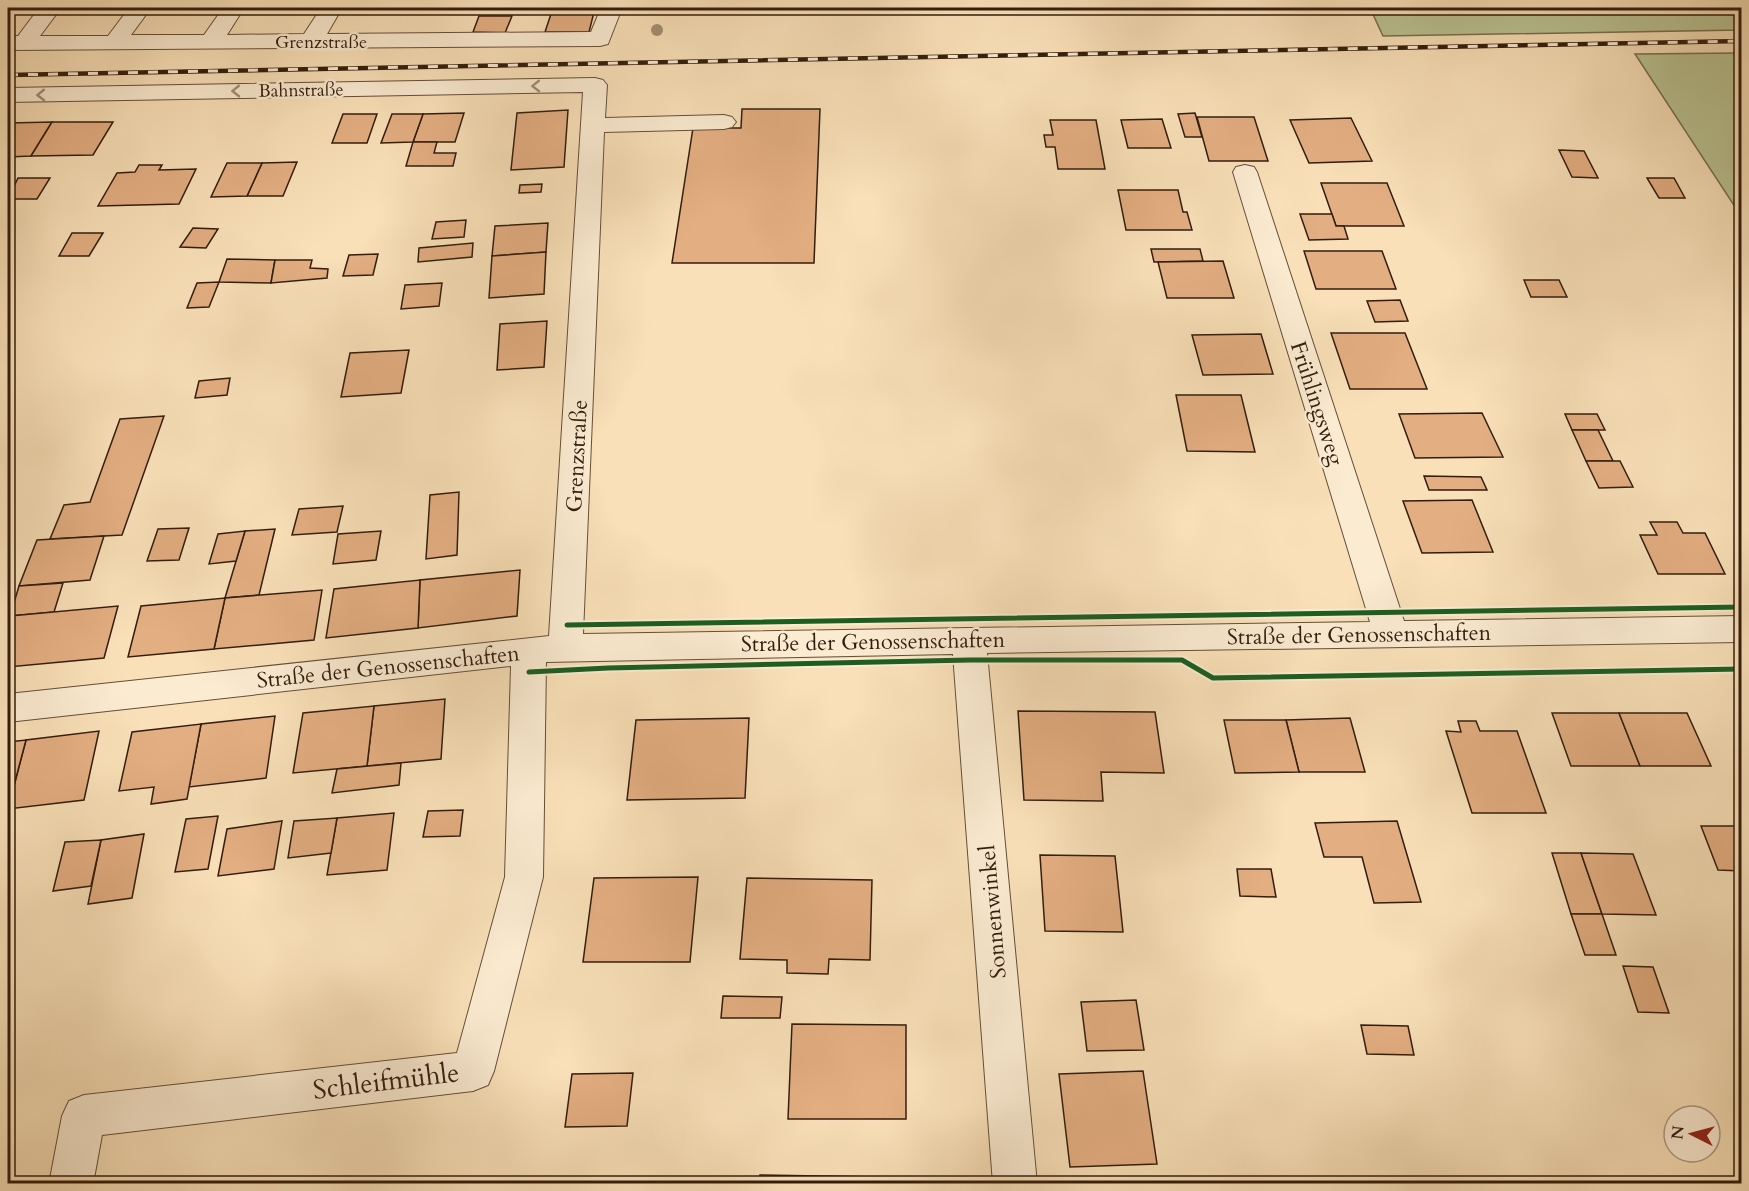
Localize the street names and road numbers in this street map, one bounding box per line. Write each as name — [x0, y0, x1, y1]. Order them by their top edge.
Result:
street label: Grenzstraße — [275, 30, 367, 55]
street label: Bahnstraße — [258, 77, 344, 104]
street label: Frühlingsweg — [1283, 338, 1351, 470]
street label: Grenzstraße — [559, 399, 595, 513]
street label: Straße der Genossenschaften — [1227, 618, 1492, 652]
street label: Straße der Genossenschaften — [741, 625, 1006, 659]
street label: Straße der Genossenschaften — [255, 638, 522, 696]
street label: Sonnenwinkel — [972, 843, 1014, 980]
street label: Schleifmühle — [311, 1054, 461, 1109]

